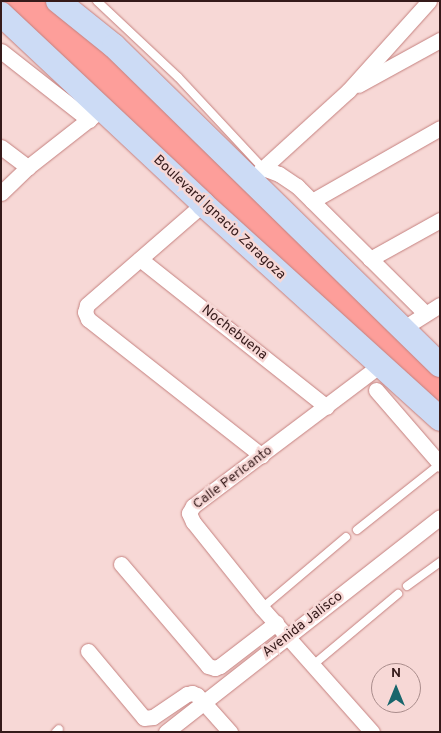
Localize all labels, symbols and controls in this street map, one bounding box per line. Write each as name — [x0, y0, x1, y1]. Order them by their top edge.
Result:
street label: Boulevard Ignacio Zaragoza — [149, 152, 289, 284]
street label: Nochebuena — [198, 302, 270, 364]
street label: Calle Pericanto — [190, 443, 276, 513]
street label: Avenida Jalisco — [260, 588, 346, 662]
north arrow — [371, 663, 421, 713]
text: N — [391, 665, 401, 682]

